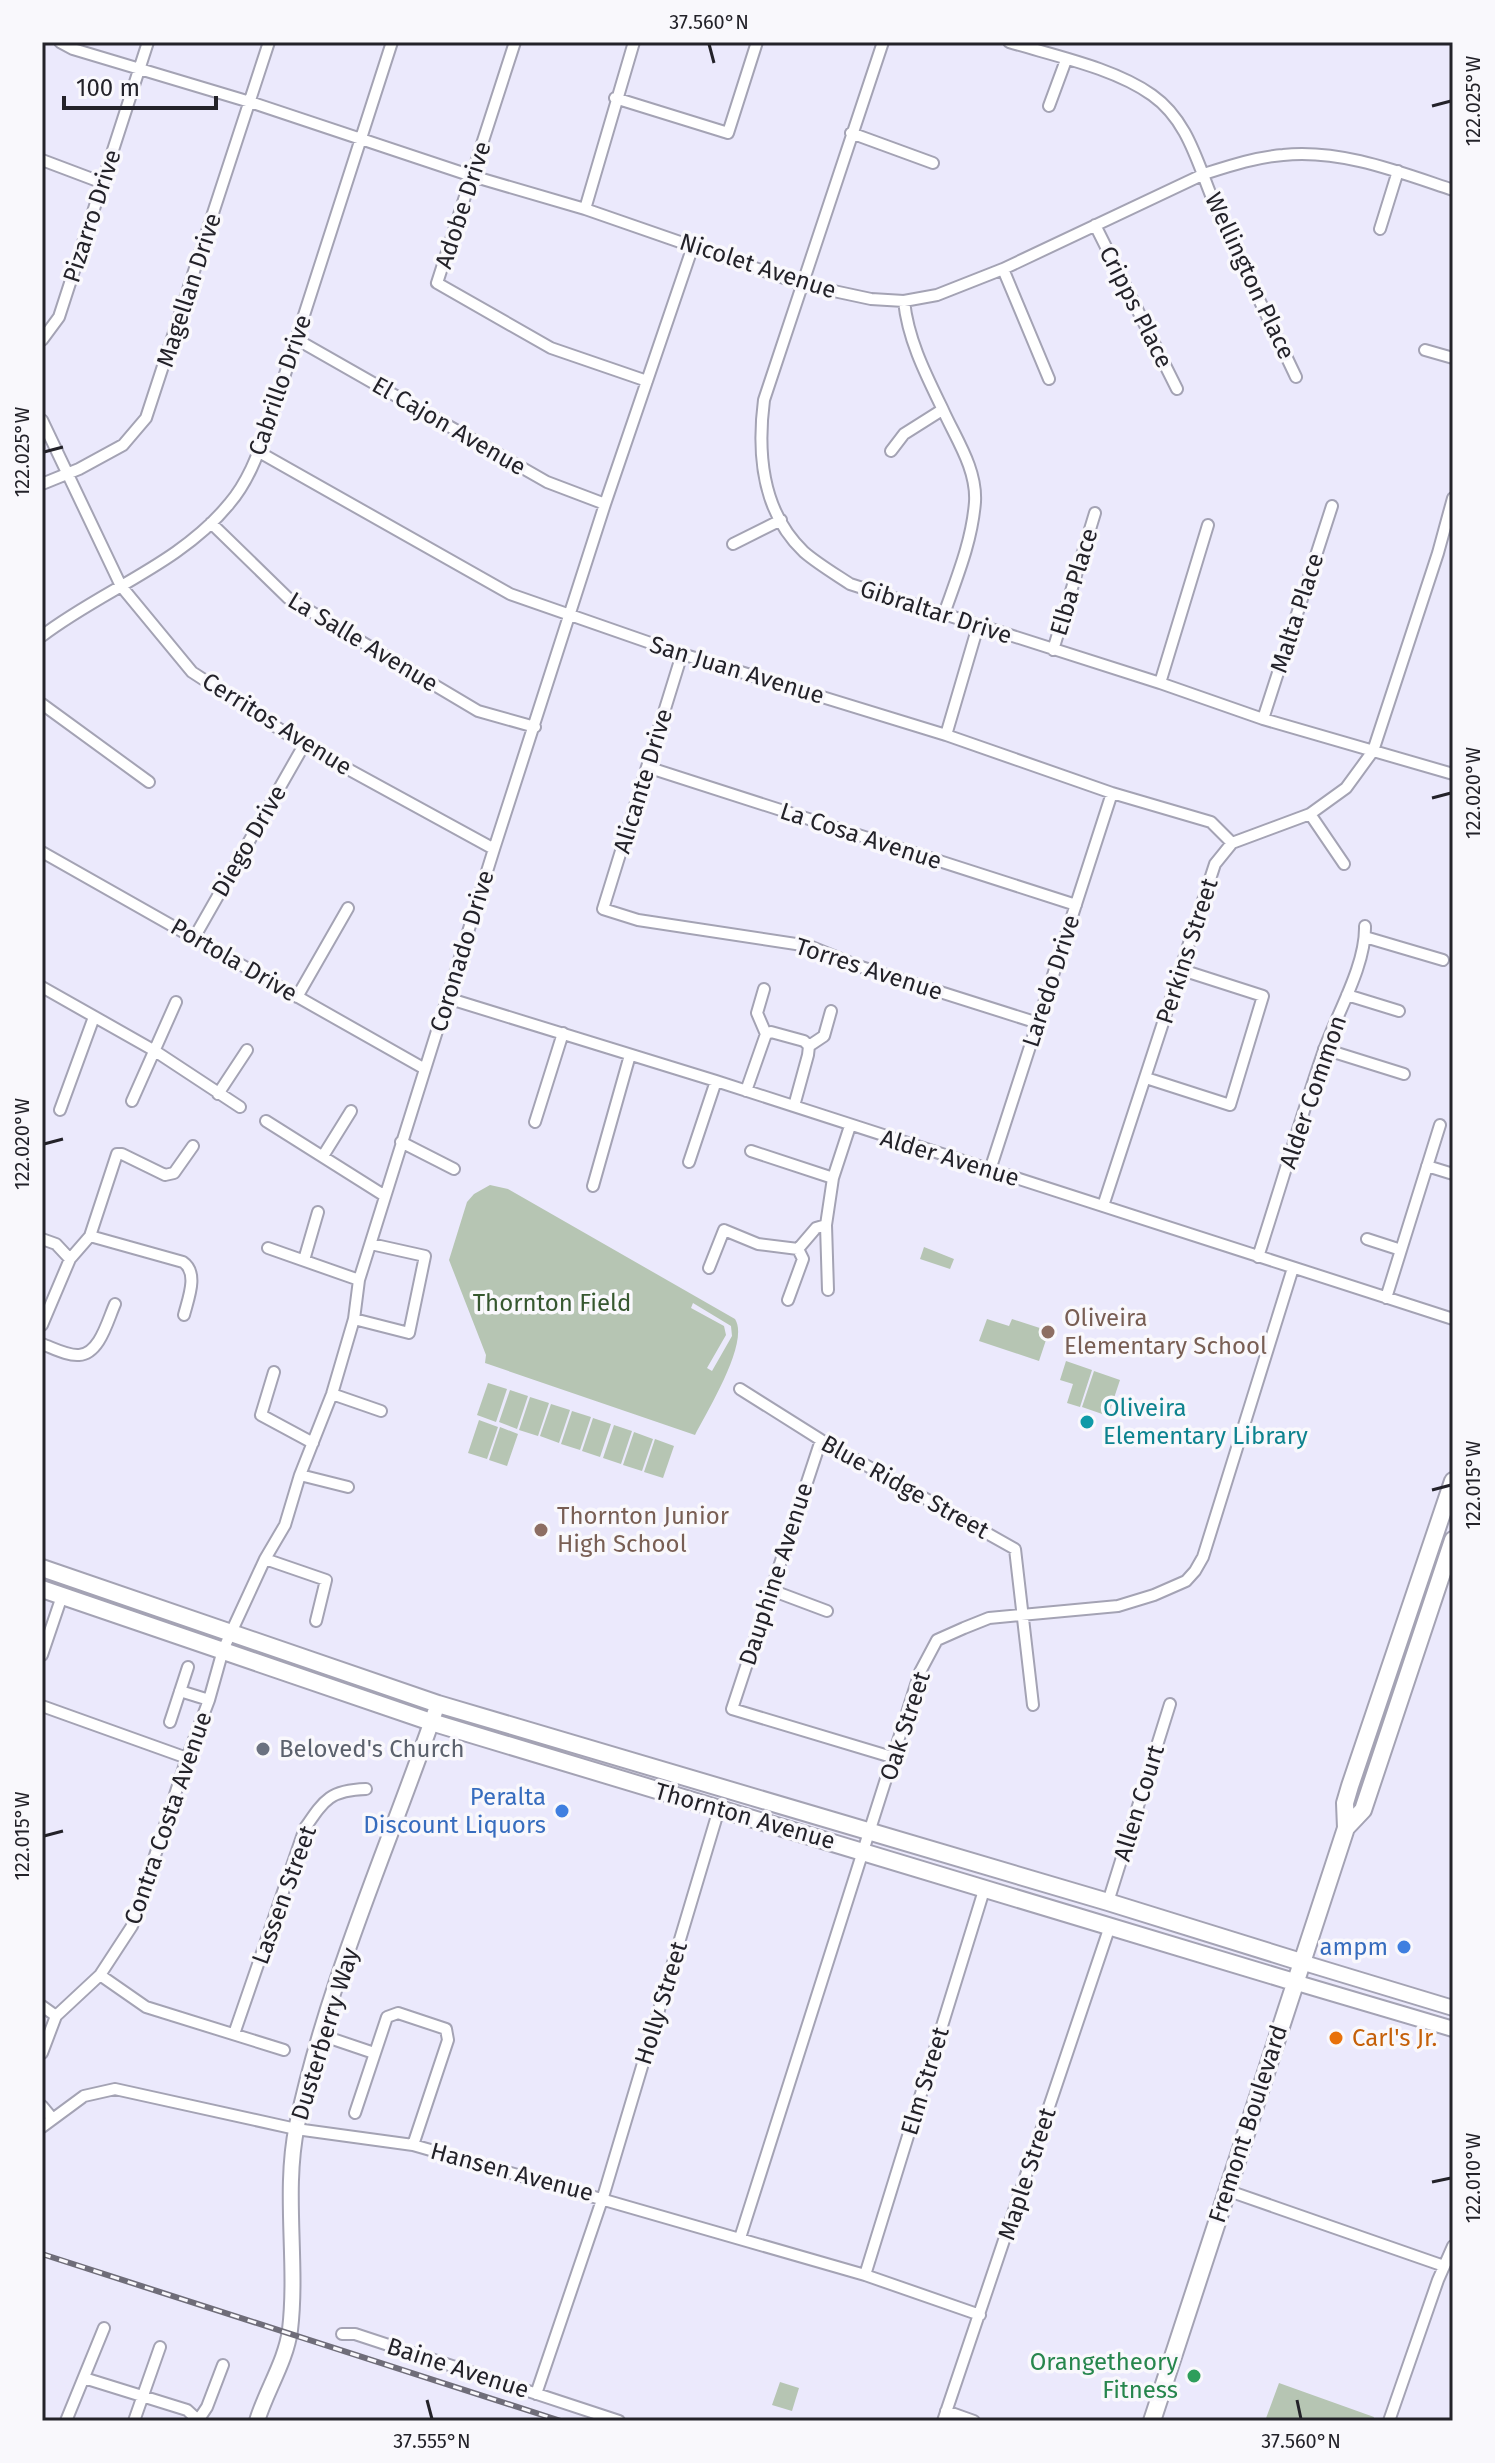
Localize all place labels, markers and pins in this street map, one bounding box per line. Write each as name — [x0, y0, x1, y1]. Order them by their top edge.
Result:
place label: Oliveira Elementary School — [1064, 1304, 1267, 1360]
marker: Oliveira Elementary School — [1039, 1323, 1057, 1341]
place label: Oliveira Elementary Library — [1103, 1394, 1308, 1450]
marker: Oliveira Elementary Library — [1078, 1413, 1096, 1431]
place label: Thornton Junior High School — [557, 1502, 730, 1558]
marker: Thornton Junior High School — [532, 1521, 550, 1539]
place label: Beloved's Church — [279, 1735, 465, 1763]
marker: Beloved's Church — [254, 1740, 272, 1758]
place label: Peralta Discount Liquors — [363, 1783, 546, 1839]
marker: Peralta Discount Liquors — [553, 1802, 571, 1820]
place label: ampm — [1320, 1933, 1388, 1961]
marker: ampm — [1395, 1938, 1413, 1956]
place label: Carl's Jr. — [1352, 2024, 1437, 2052]
marker: Carl's Jr. — [1327, 2029, 1345, 2047]
place label: Orangetheory Fitness — [1030, 2348, 1178, 2404]
marker: Orangetheory Fitness — [1185, 2367, 1203, 2385]

